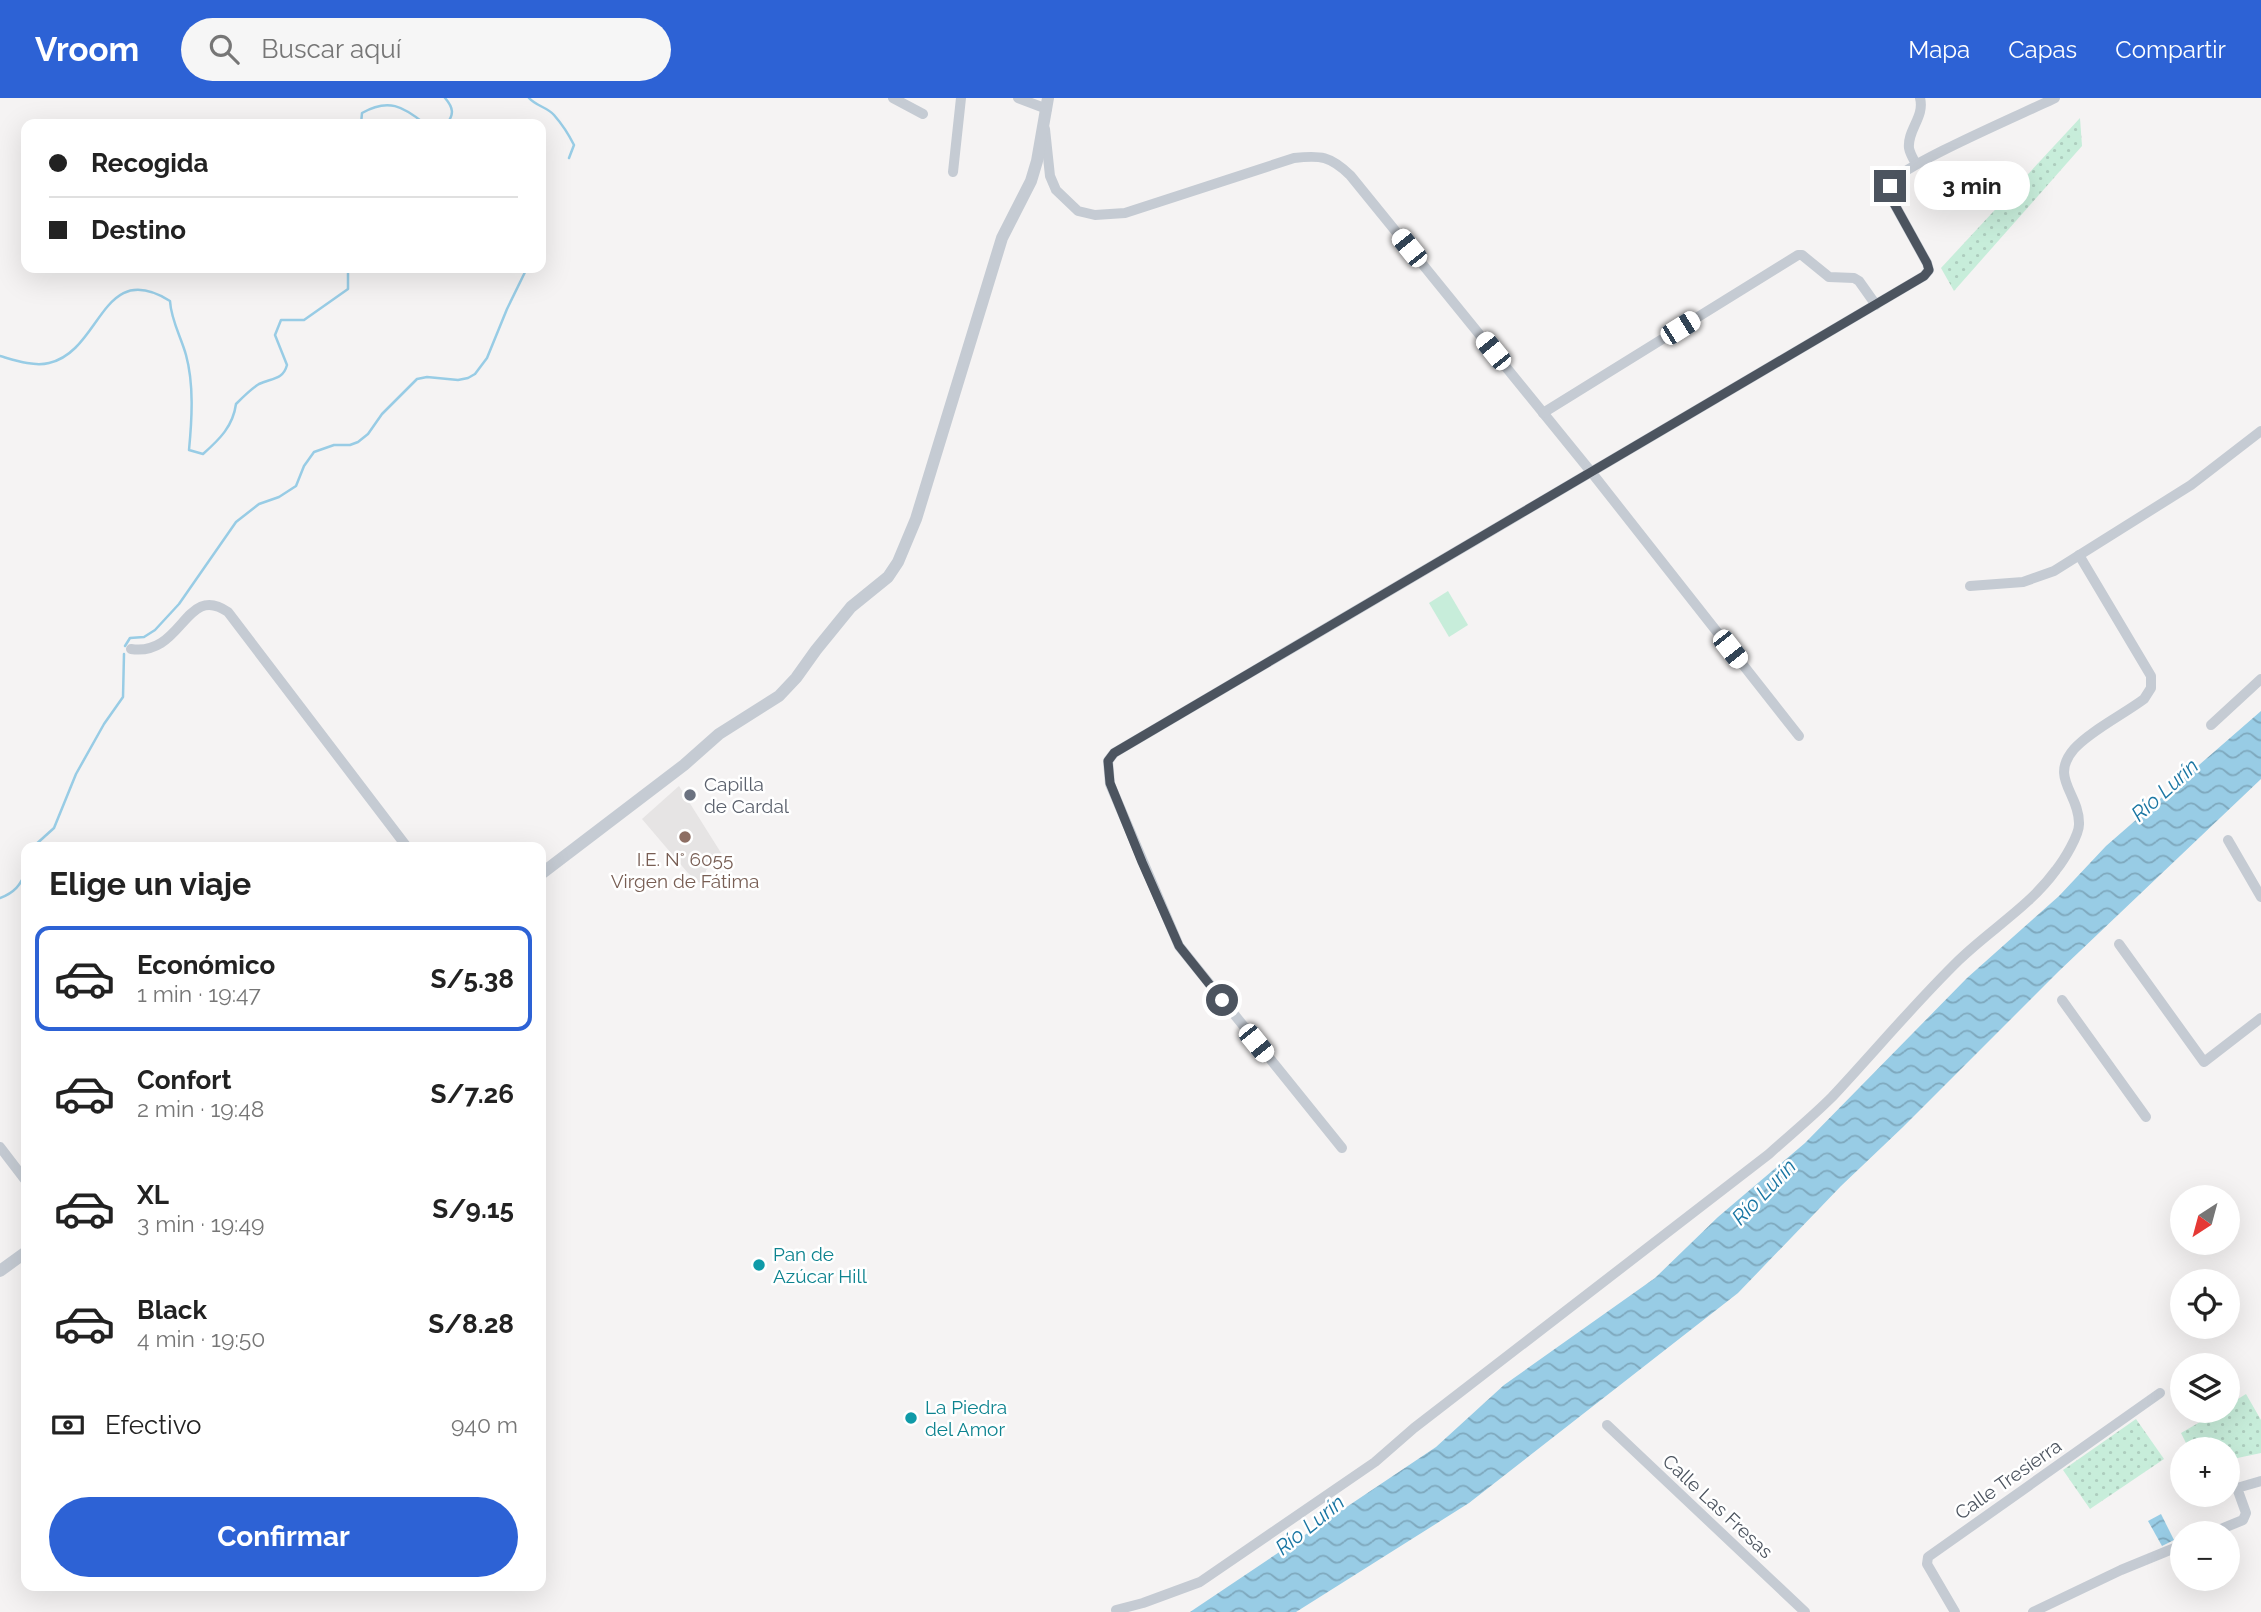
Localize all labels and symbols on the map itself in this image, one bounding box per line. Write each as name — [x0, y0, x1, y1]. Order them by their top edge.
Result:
callout: 3 min — [1914, 162, 2030, 210]
route end — [1874, 170, 1906, 202]
car — [1388, 225, 1431, 271]
car — [1657, 308, 1704, 348]
car — [1472, 328, 1515, 374]
car — [1709, 626, 1752, 672]
water label: Río Lurín — [2126, 753, 2203, 826]
place label: Capilla de Cardal — [704, 773, 790, 817]
marker: Capilla de Cardal — [682, 787, 698, 803]
marker: I.E. N° 6055 Virgen de Fátima — [677, 829, 693, 845]
place label: I.E. N° 6055 Virgen de Fátima — [611, 848, 759, 892]
route start — [1206, 984, 1238, 1016]
car — [1235, 1020, 1278, 1066]
water label: Río Lurín — [1726, 1154, 1801, 1230]
north arrow — [2170, 1185, 2240, 1255]
place label: Pan de Azúcar Hill — [773, 1243, 868, 1287]
marker: Pan de Azúcar Hill — [751, 1257, 767, 1273]
place label: La Piedra del Amor — [925, 1396, 1007, 1440]
marker: La Piedra del Amor — [903, 1410, 919, 1426]
street label: Calle Tresierra — [1951, 1434, 2065, 1524]
street label: Calle Las Fresas — [1659, 1450, 1777, 1562]
water label: Río Lurín — [1270, 1489, 1349, 1560]

